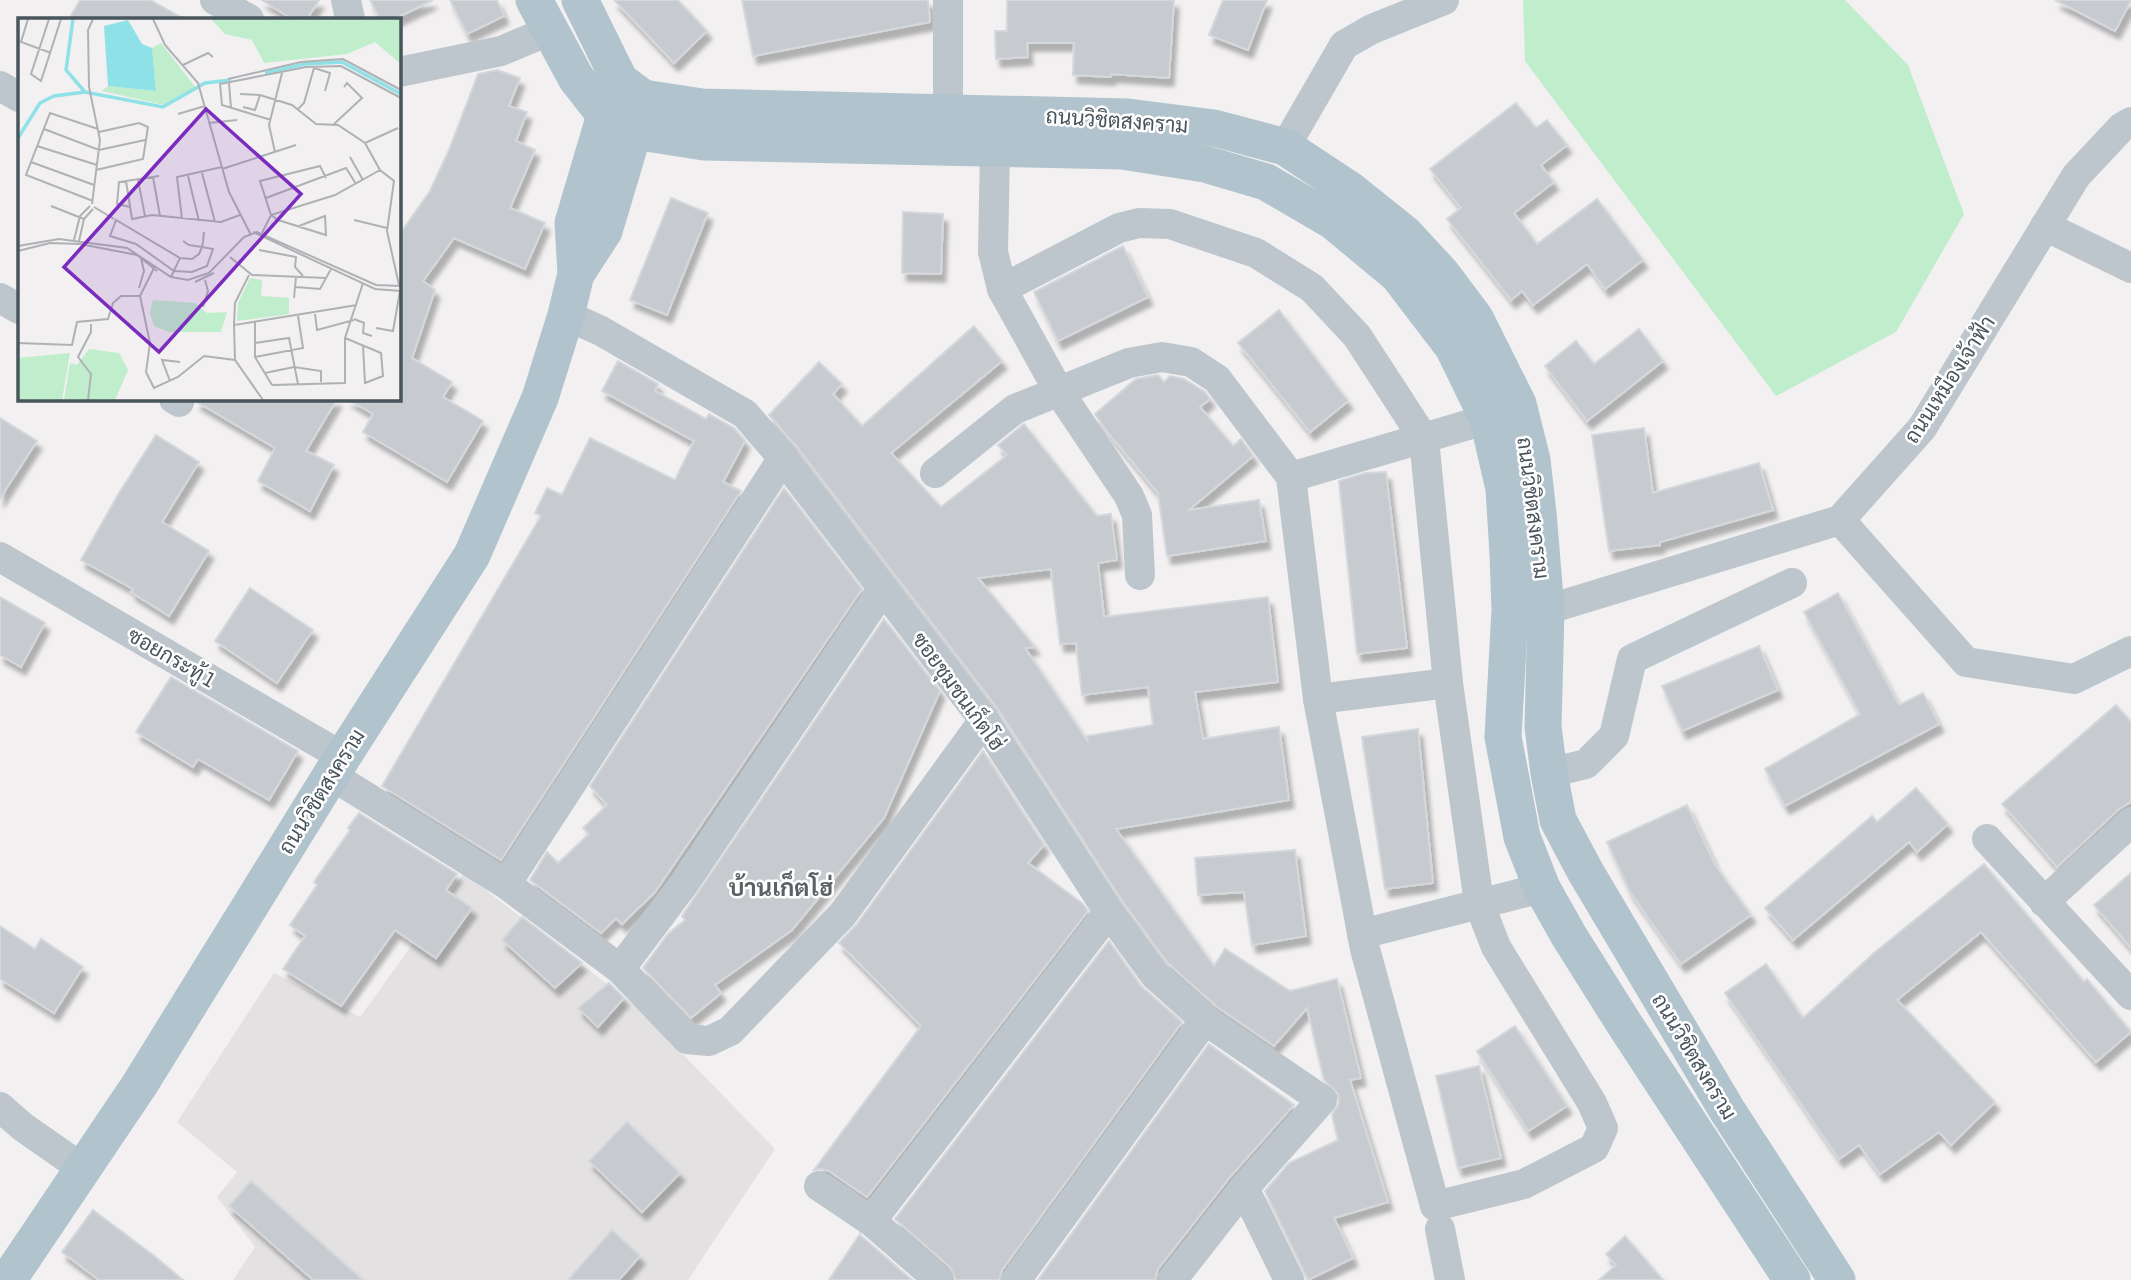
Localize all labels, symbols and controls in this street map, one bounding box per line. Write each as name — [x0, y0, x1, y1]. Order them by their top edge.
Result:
inset map — [18, 18, 401, 401]
street label: ถนนวิชิตสงคราม — [1045, 103, 1189, 137]
street label: ถนนเหมืองเจ้าฟ้า — [1898, 310, 1999, 447]
street label: ถนนวิชิตสงคราม — [1513, 436, 1555, 580]
street label: ซอยกระทู้ 1 — [122, 622, 220, 695]
street label: ซอยชุมชนเก็ตโฮ่ — [906, 626, 1012, 757]
street label: ถนนวิชิตสงคราม — [273, 724, 369, 858]
district label: บ้านเก็ตโฮ่ — [729, 870, 833, 901]
street label: ถนนวิชิตสงคราม — [1648, 989, 1742, 1123]

